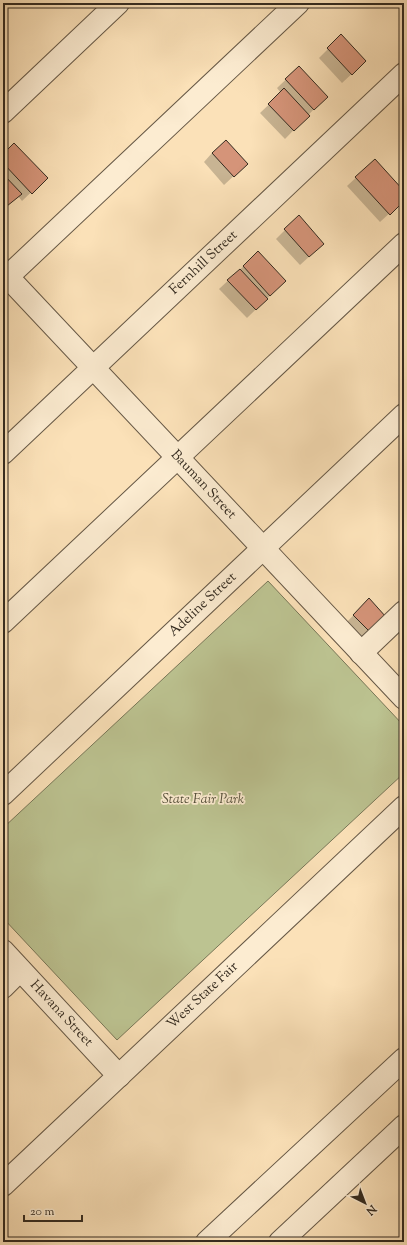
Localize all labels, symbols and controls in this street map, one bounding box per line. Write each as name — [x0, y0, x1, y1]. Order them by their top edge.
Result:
street label: Fernhill Street — [165, 226, 243, 300]
street label: Bauman Street — [165, 446, 241, 524]
street label: Adeline Street — [165, 568, 242, 642]
park label: State Fair Park — [162, 790, 245, 810]
street label: West State Fair — [163, 957, 244, 1034]
street label: Havana Street — [25, 976, 97, 1052]
north arrow — [345, 1183, 385, 1223]
scale bar — [24, 1197, 82, 1223]
text: N — [362, 1200, 380, 1219]
text: 20 m — [30, 1203, 55, 1221]

